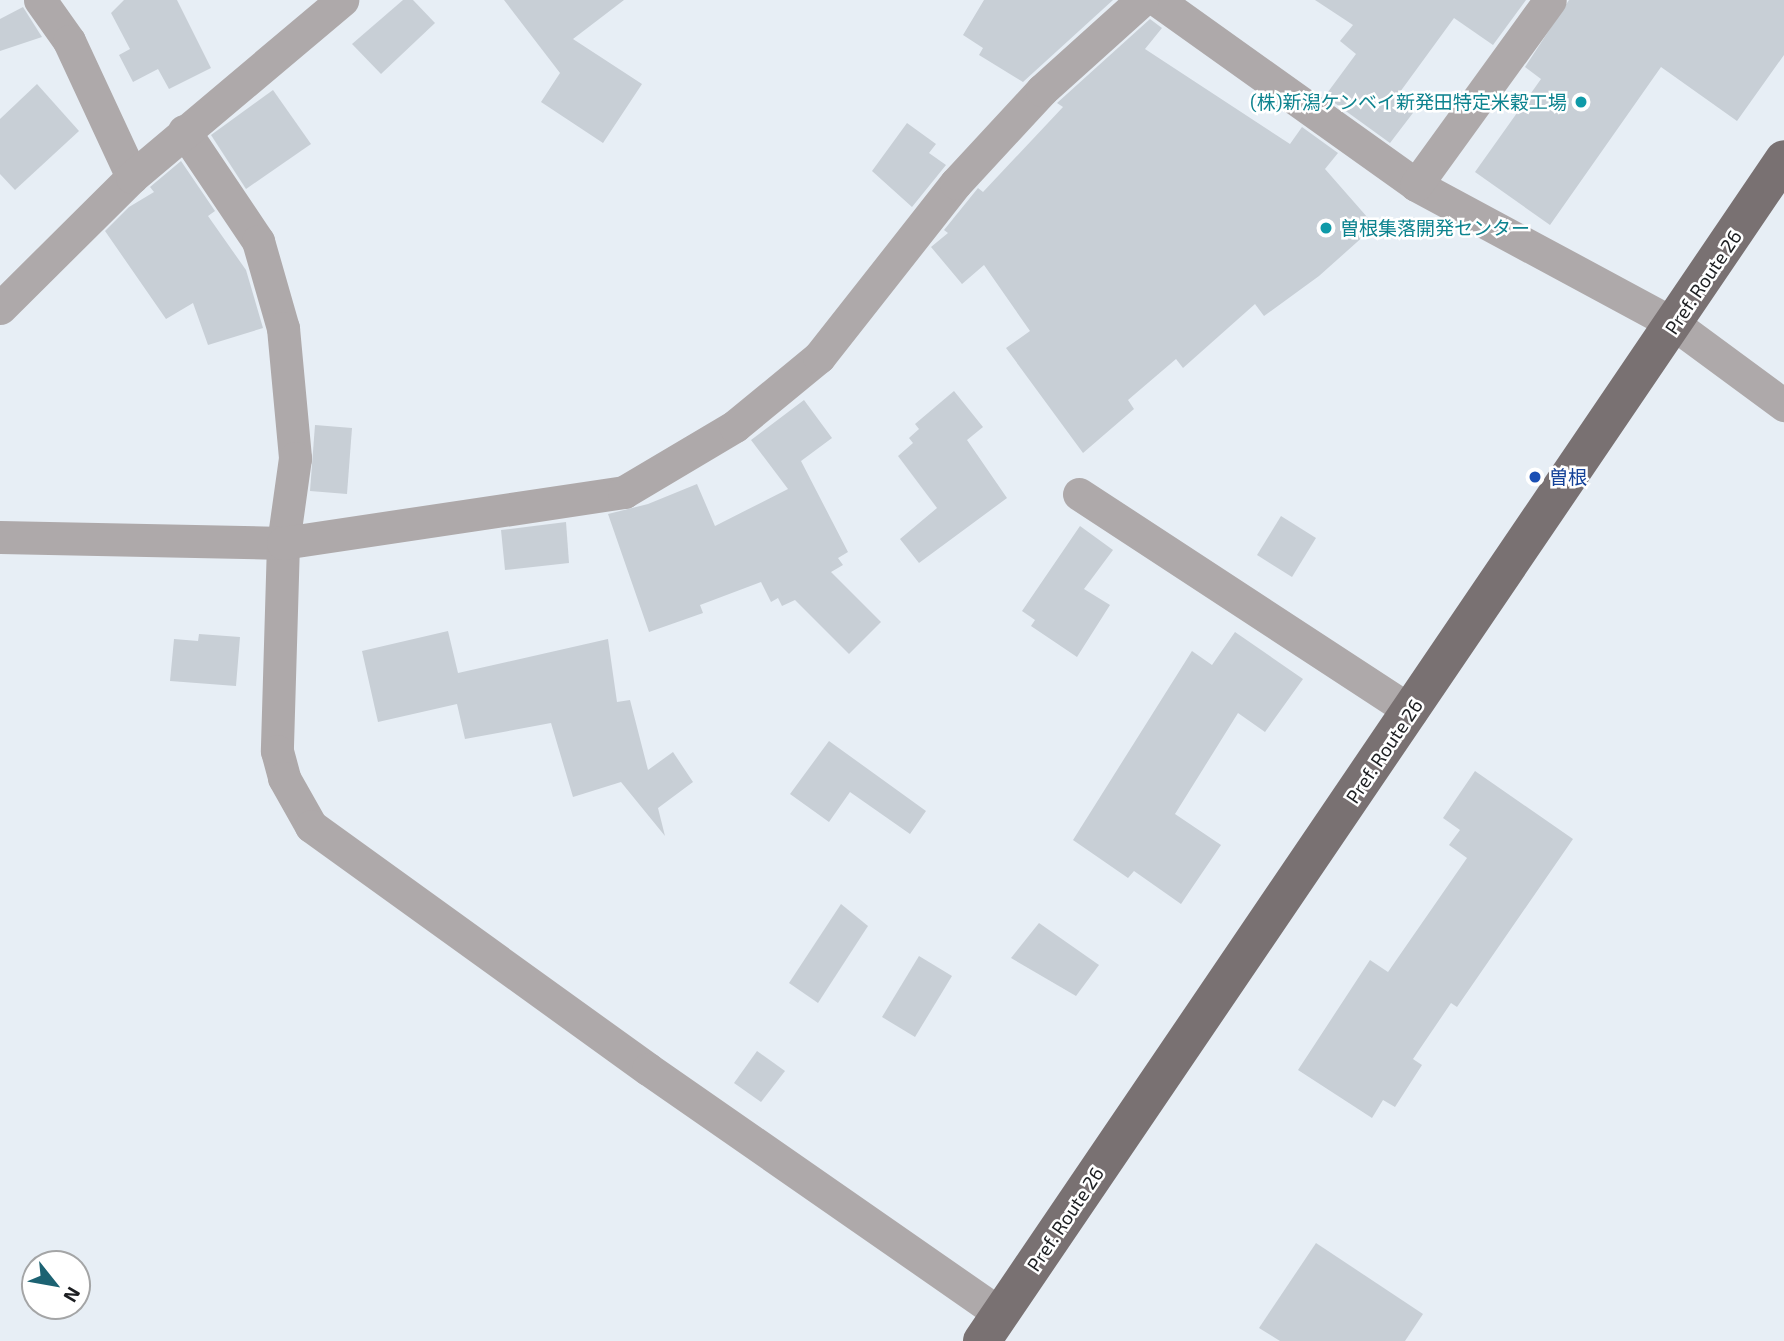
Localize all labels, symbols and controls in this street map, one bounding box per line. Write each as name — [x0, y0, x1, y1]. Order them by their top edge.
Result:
place label: (株)新潟ケンベイ新発田特定米穀工場 — [1249, 91, 1567, 113]
marker: (株)新潟ケンベイ新発田特定米穀工場 — [1573, 94, 1589, 110]
place label: 曽根集落開発センター — [1340, 217, 1530, 239]
marker: 曽根集落開発センター — [1318, 220, 1334, 236]
street label: Pref. Route 26 — [1660, 226, 1746, 338]
place label: 曽根 — [1549, 466, 1587, 488]
marker: 曽根 — [1527, 469, 1543, 485]
street label: Pref. Route 26 — [1341, 695, 1427, 807]
street label: Pref. Route 26 — [1022, 1163, 1108, 1275]
north arrow — [21, 1250, 91, 1320]
text: N — [59, 1283, 86, 1307]

